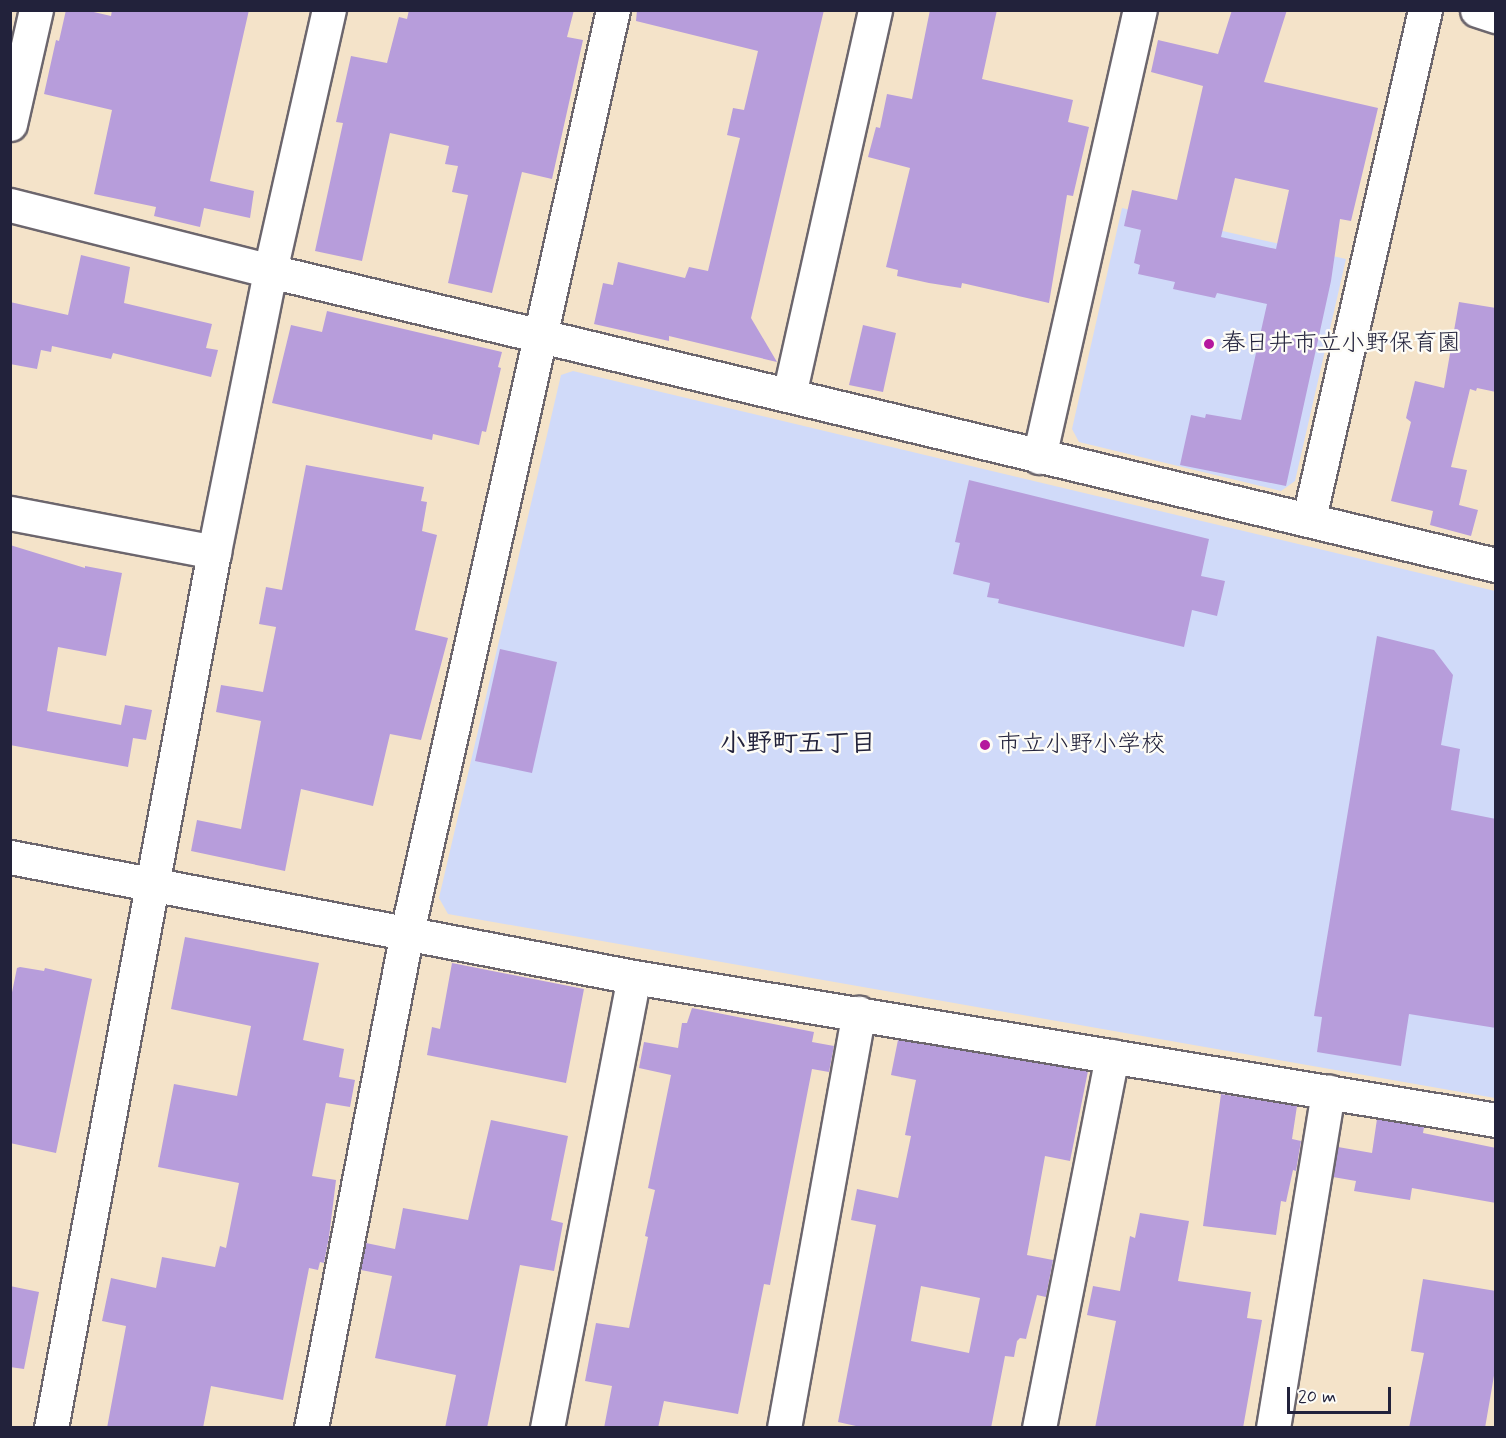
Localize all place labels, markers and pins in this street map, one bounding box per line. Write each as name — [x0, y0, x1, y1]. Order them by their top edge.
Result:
place label: 春日井市立小野保育園 — [1221, 330, 1461, 358]
marker: 春日井市立小野保育園 — [1202, 337, 1216, 351]
place label: 市立小野小学校 — [997, 731, 1165, 759]
marker: 市立小野小学校 — [978, 738, 992, 752]

